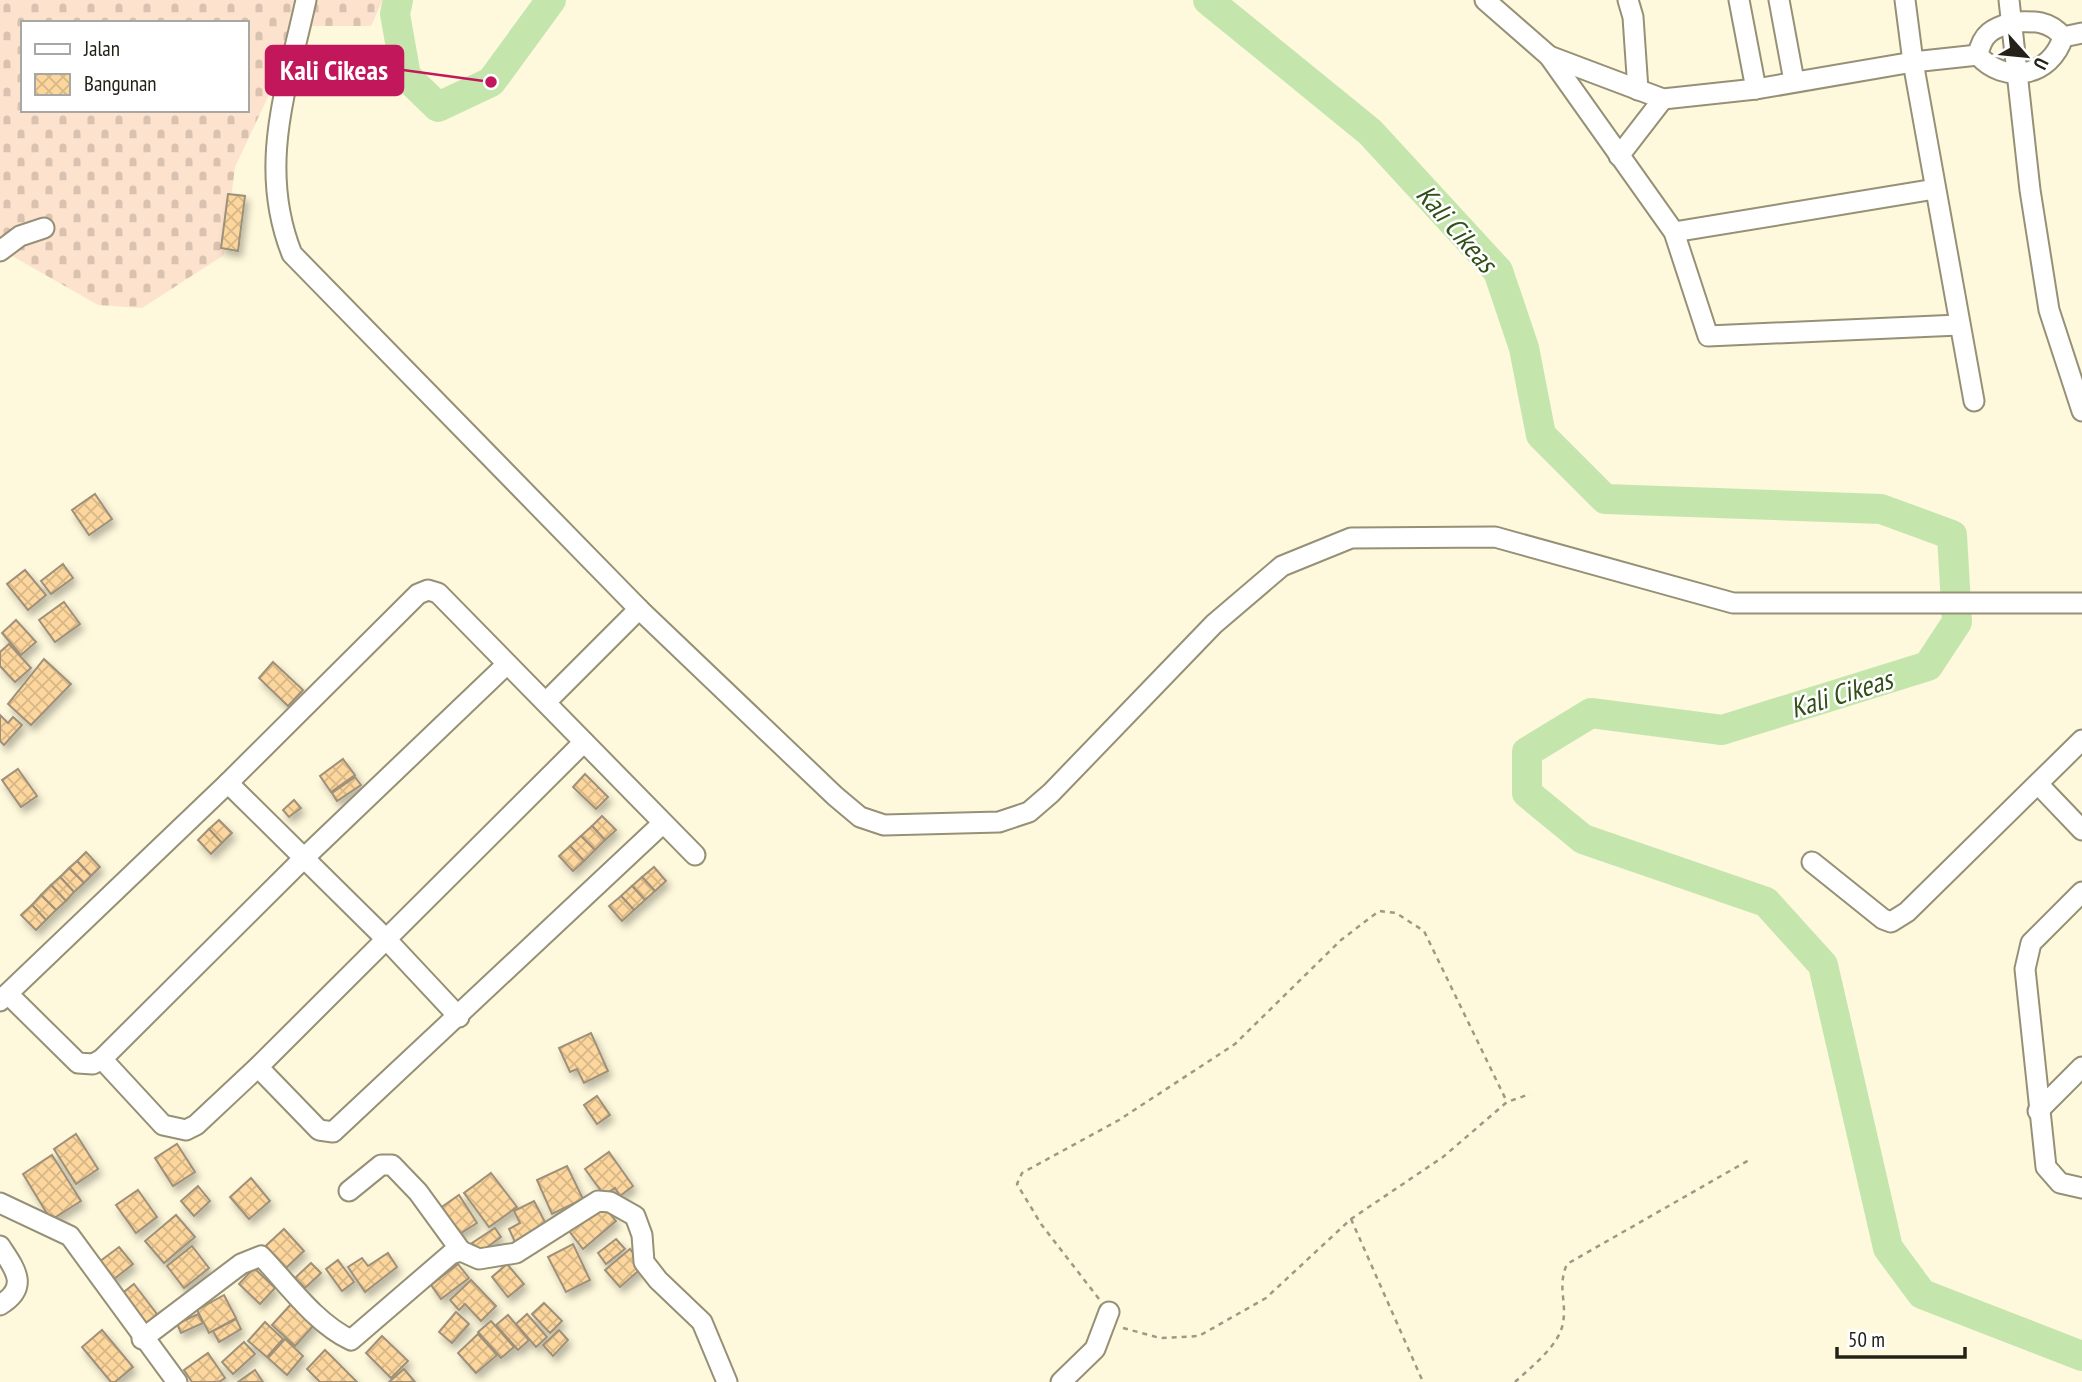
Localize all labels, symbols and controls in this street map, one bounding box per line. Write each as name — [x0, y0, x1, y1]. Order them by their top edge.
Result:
legend — [21, 21, 248, 112]
north arrow — [1991, 21, 2061, 91]
text: Jalan — [83, 35, 120, 62]
callout: Kali Cikeas — [266, 46, 403, 95]
text: Kali Cikeas — [280, 51, 388, 88]
text: U — [2028, 54, 2054, 74]
text: Bangunan — [84, 70, 157, 97]
water label: Kali Cikeas — [1409, 176, 1507, 282]
water label: Kali Cikeas — [1786, 659, 1899, 726]
scale bar — [1837, 1316, 1965, 1360]
text: 50 m — [1848, 1326, 1885, 1353]

